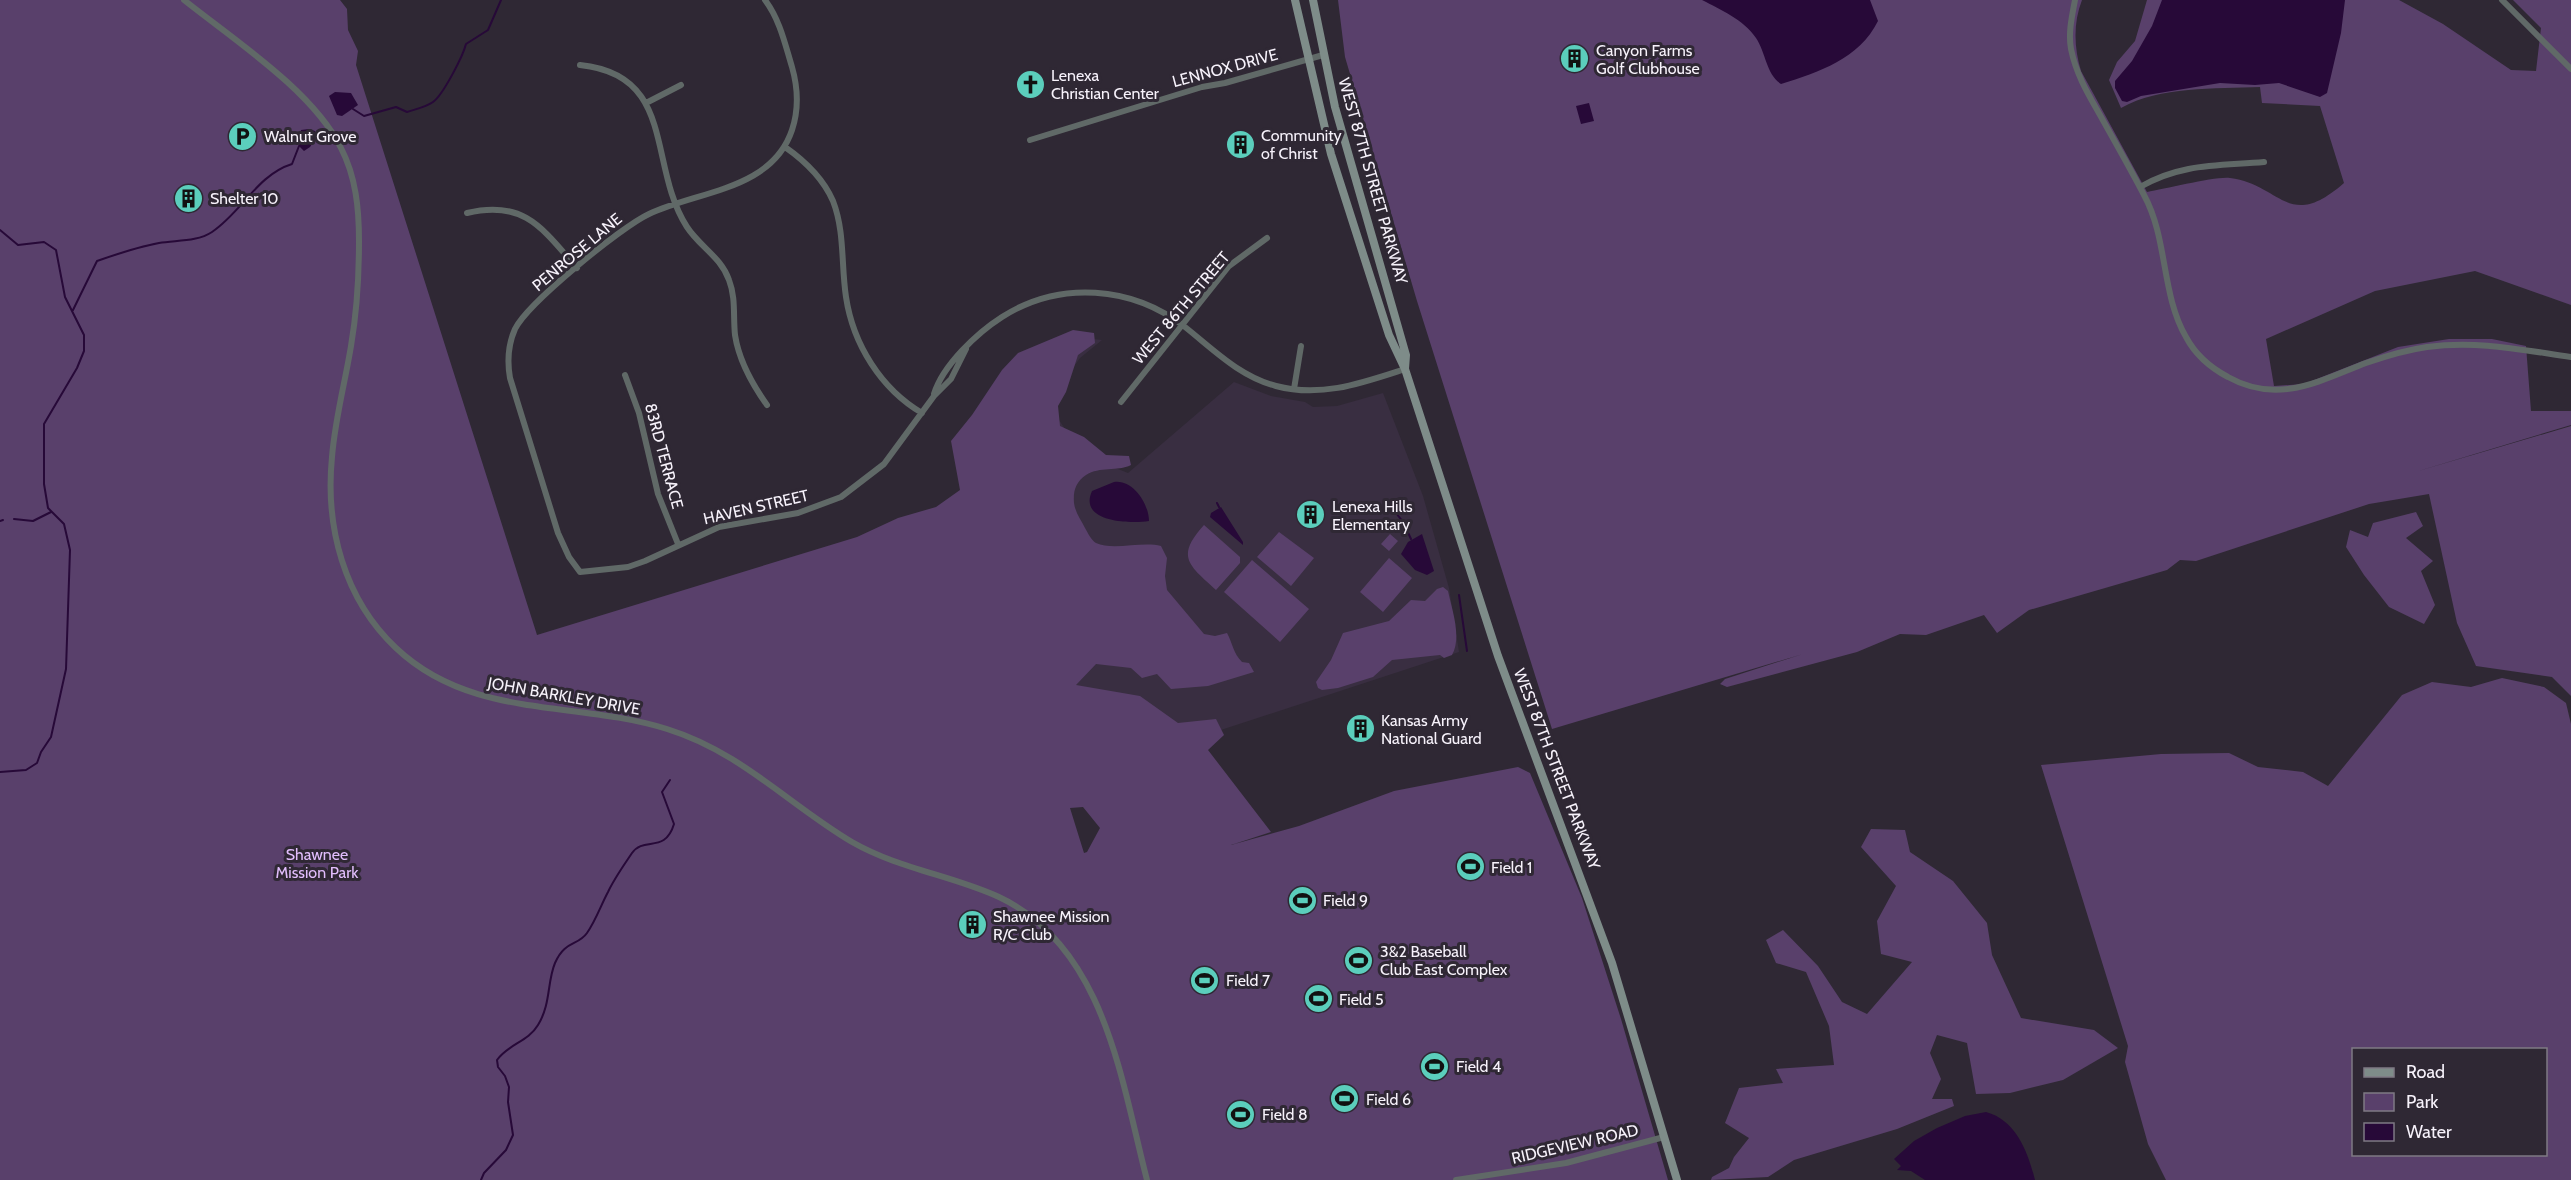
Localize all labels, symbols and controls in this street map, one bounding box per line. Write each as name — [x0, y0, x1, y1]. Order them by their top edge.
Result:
place label: Canyon Farms Golf Clubhouse — [1596, 41, 1700, 78]
building icon: Canyon Farms Golf Clubhouse — [1559, 43, 1591, 75]
street label: LENNOX DRIVE — [1170, 45, 1280, 91]
place label: Lenexa Christian Center — [1051, 66, 1160, 103]
church icon: Lenexa Christian Center — [1014, 68, 1046, 100]
street label: WEST 87TH STREET PARKWAY — [1334, 76, 1412, 287]
parking icon: Walnut Grove — [227, 120, 259, 152]
place label: Community of Christ — [1261, 126, 1342, 163]
place label: Walnut Grove — [264, 127, 356, 146]
building icon: Community of Christ — [1224, 128, 1256, 160]
building icon: Shelter 10 — [173, 182, 205, 214]
place label: Shelter 10 — [210, 189, 278, 208]
street label: PENROSE LANE — [528, 209, 626, 295]
street label: WEST 86TH STREET — [1128, 248, 1234, 368]
street label: 83RD TERRACE — [641, 401, 687, 511]
street label: HAVEN STREET — [701, 486, 811, 528]
place label: Lenexa Hills Elementary — [1332, 497, 1413, 534]
building icon: Lenexa Hills Elementary — [1295, 499, 1327, 531]
street label: WEST 87TH STREET PARKWAY — [1510, 666, 1605, 873]
street label: JOHN BARKLEY DRIVE — [485, 673, 642, 719]
place label: Kansas Army National Guard — [1381, 711, 1482, 748]
building icon: Kansas Army National Guard — [1344, 713, 1376, 745]
park label: Shawnee Mission Park — [275, 845, 359, 882]
sports icon: Field 1 — [1454, 851, 1486, 883]
place label: Field 1 — [1491, 858, 1532, 877]
sports icon: Field 9 — [1286, 884, 1318, 916]
place label: Field 9 — [1323, 891, 1368, 910]
place label: Shawnee Mission R/C Club — [993, 907, 1110, 944]
building icon: Shawnee Mission R/C Club — [956, 909, 988, 941]
place label: 3&2 Baseball Club East Complex — [1380, 942, 1508, 979]
sports icon: 3&2 Baseball Club East Complex — [1343, 944, 1375, 976]
sports icon: Field 7 — [1189, 964, 1221, 996]
place label: Field 7 — [1226, 971, 1270, 990]
sports icon: Field 5 — [1302, 983, 1334, 1015]
place label: Field 5 — [1339, 990, 1384, 1009]
legend — [2352, 1048, 2547, 1156]
sports icon: Field 4 — [1419, 1050, 1451, 1082]
place label: Field 4 — [1456, 1057, 1501, 1076]
text: Road — [2406, 1061, 2445, 1083]
sports icon: Field 6 — [1329, 1083, 1361, 1115]
place label: Field 6 — [1366, 1090, 1411, 1109]
text: Park — [2406, 1091, 2439, 1113]
sports icon: Field 8 — [1225, 1098, 1257, 1130]
place label: Field 8 — [1262, 1105, 1308, 1124]
street label: RIDGEVIEW ROAD — [1510, 1120, 1640, 1168]
text: Water — [2406, 1121, 2452, 1143]

